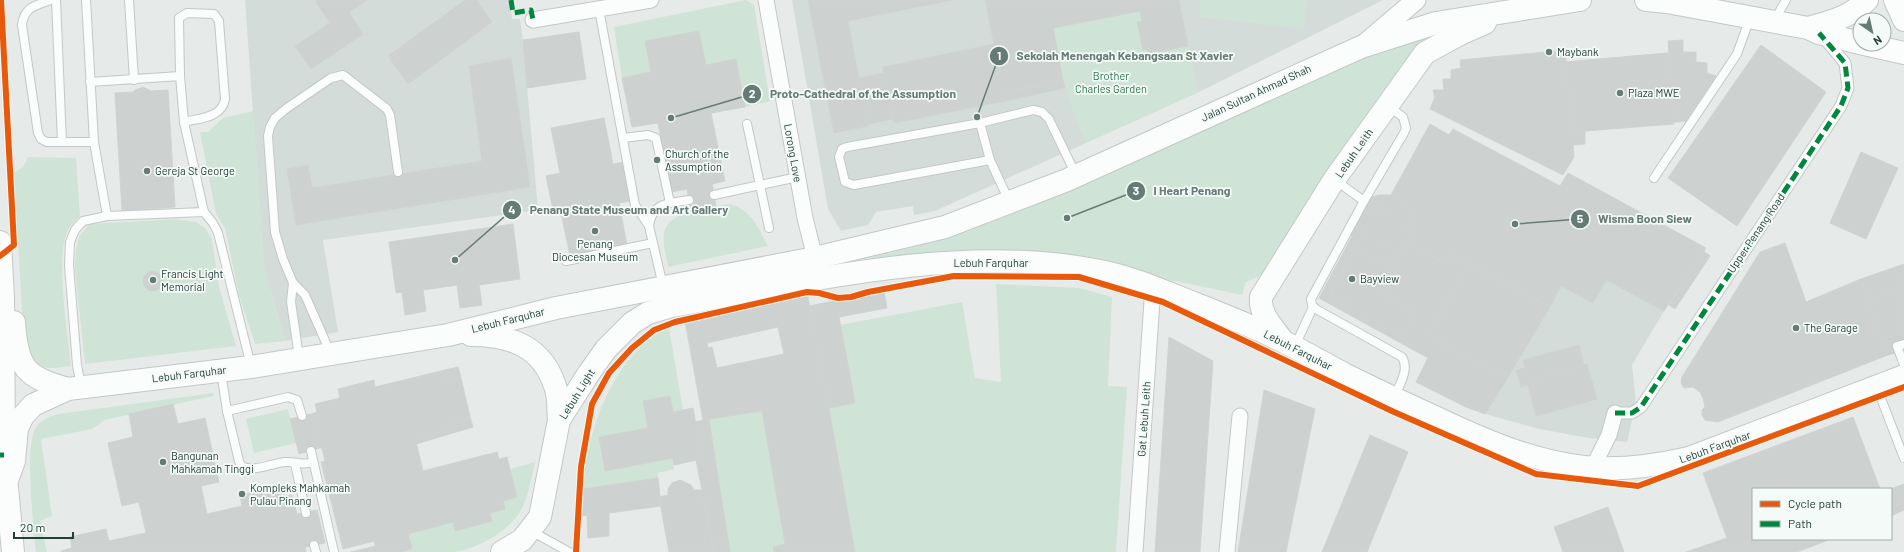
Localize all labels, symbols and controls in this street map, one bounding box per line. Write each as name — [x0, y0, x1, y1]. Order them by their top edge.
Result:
north arrow — [1852, 12, 1892, 52]
text: N — [1871, 33, 1885, 48]
callout: Sekolah Menengah Kebangsaan St Xavier — [989, 44, 1242, 68]
place label: Maybank — [1557, 45, 1599, 58]
marker: Maybank — [1544, 47, 1554, 57]
text: 1 — [997, 48, 1001, 62]
text: Sekolah Menengah Kebangsaan St Xavier — [1017, 48, 1234, 62]
street label: Jalan Sultan Ahmad Shah — [1199, 61, 1313, 124]
park label: Brother Charles Garden — [1075, 69, 1147, 95]
callout: Proto-Cathedral of the Assumption — [742, 82, 964, 106]
text: 2 — [749, 86, 756, 100]
text: Proto-Cathedral of the Assumption — [770, 86, 956, 100]
place label: Plaza MWE — [1628, 86, 1680, 99]
marker: Plaza MWE — [1615, 88, 1625, 98]
street label: Lorong Love — [782, 123, 805, 183]
street label: Lebuh Leith — [1332, 126, 1375, 180]
place label: Church of the Assumption — [665, 147, 729, 173]
marker: Church of the Assumption — [652, 155, 662, 165]
place label: Gereja St George — [155, 164, 235, 177]
marker: Gereja St George — [142, 166, 152, 176]
callout: I Heart Penang — [1126, 179, 1239, 203]
text: 3 — [1133, 183, 1139, 197]
text: I Heart Penang — [1153, 183, 1231, 197]
street label: Upper Penang Road — [1724, 190, 1787, 275]
callout: Penang State Museum and Art Gallery — [502, 198, 737, 222]
text: 4 — [508, 202, 516, 216]
text: Penang State Museum and Art Gallery — [530, 202, 728, 216]
callout: Wisma Boon Siew — [1570, 207, 1700, 231]
text: 5 — [1577, 211, 1584, 225]
text: Wisma Boon Siew — [1598, 211, 1693, 225]
marker: Penang Diocesan Museum — [590, 226, 600, 236]
place label: Penang Diocesan Museum — [552, 237, 638, 263]
street label: Lebuh Farquhar — [953, 256, 1029, 269]
place label: Francis Light Memorial — [161, 267, 223, 293]
place label: Bayview — [1360, 272, 1399, 285]
marker: Bayview — [1347, 274, 1357, 284]
marker: Francis Light Memorial — [148, 275, 158, 285]
street label: Lebuh Farquhar — [470, 304, 546, 335]
place label: The Garage — [1804, 321, 1858, 334]
marker: The Garage — [1791, 323, 1801, 333]
street label: Lebuh Farquhar — [1262, 327, 1335, 372]
street label: Lebuh Farquhar — [151, 362, 227, 385]
street label: Lebuh Light — [556, 366, 597, 421]
street label: Gat Lebuh Leith — [1134, 381, 1153, 457]
street label: Lebuh Farquhar — [1677, 428, 1752, 465]
place label: Bangunan Mahkamah Tinggi — [171, 449, 254, 475]
marker: Bangunan Mahkamah Tinggi — [158, 457, 168, 467]
place label: Kompleks Mahkamah Pulau Pinang — [250, 481, 350, 507]
legend — [1752, 488, 1892, 540]
marker: Kompleks Mahkamah Pulau Pinang — [237, 489, 247, 499]
text: Cycle path — [1788, 496, 1842, 510]
scale bar — [14, 514, 73, 540]
text: Path — [1788, 516, 1812, 530]
text: 20 m — [20, 520, 46, 534]

